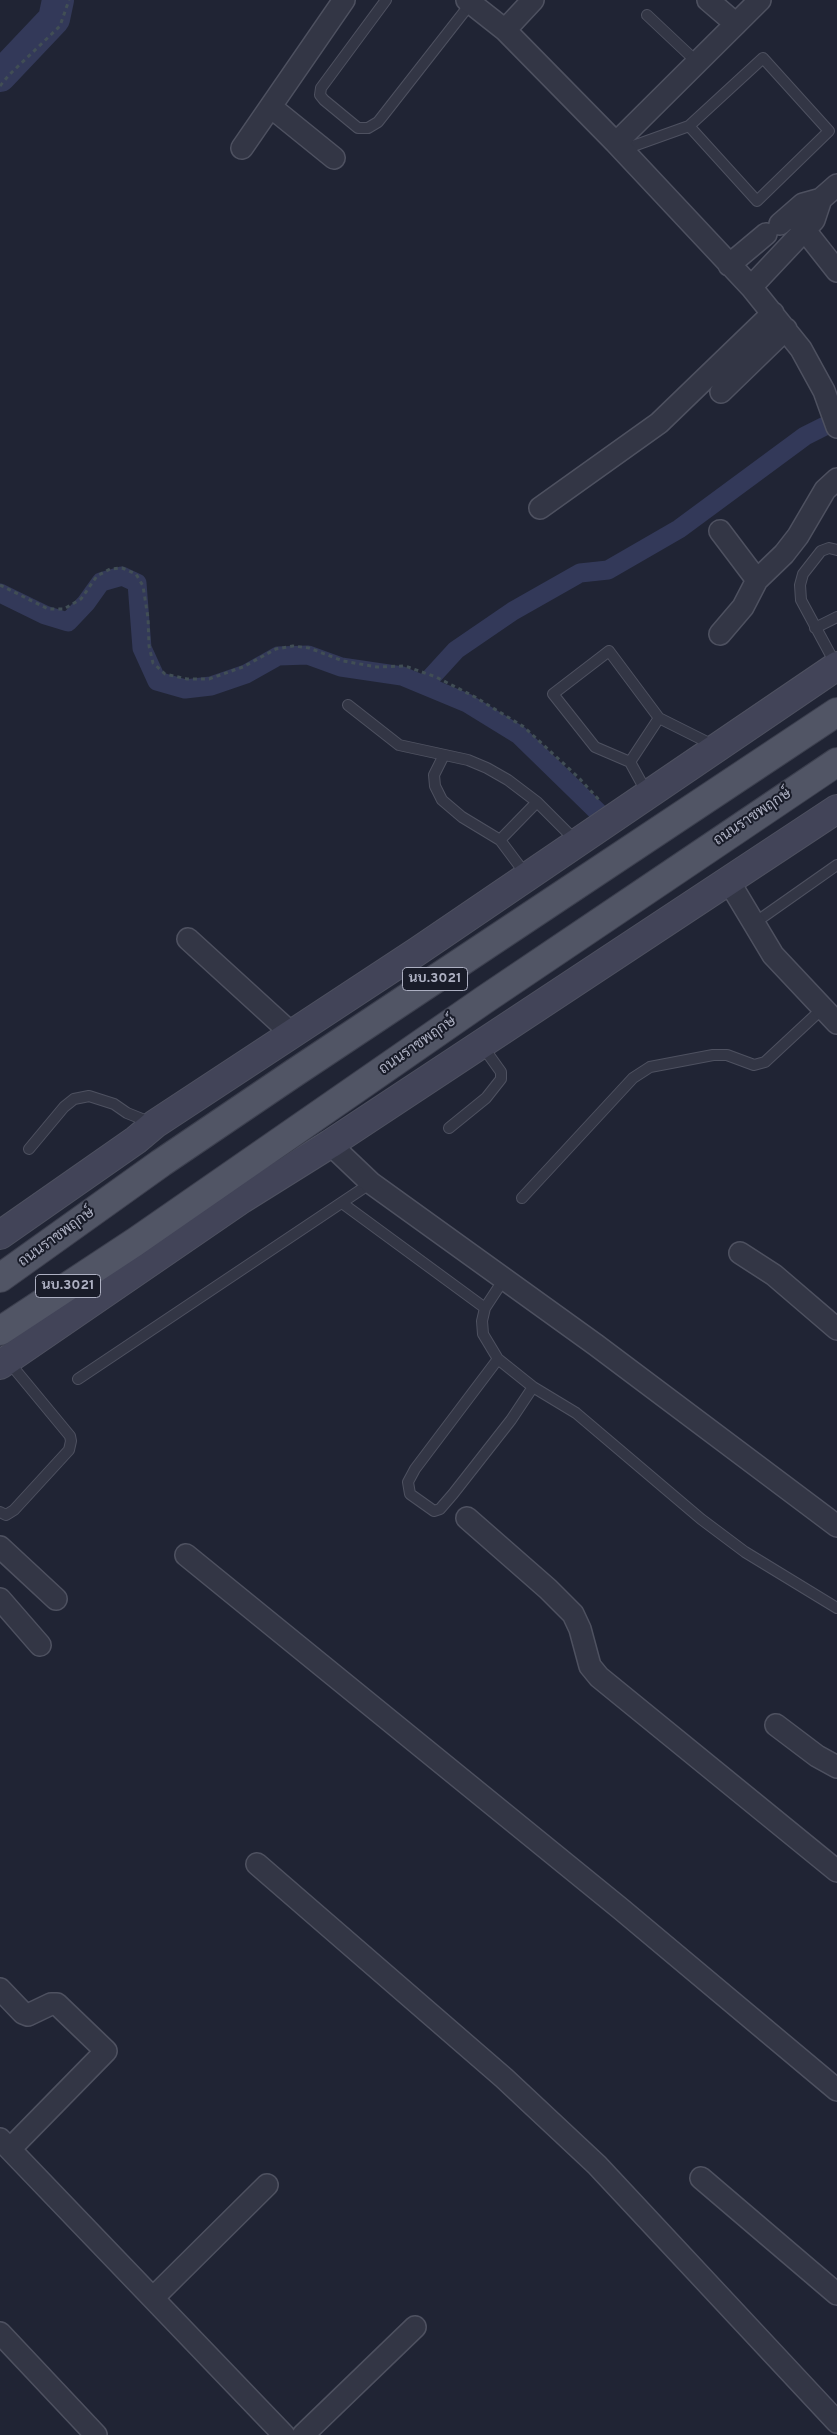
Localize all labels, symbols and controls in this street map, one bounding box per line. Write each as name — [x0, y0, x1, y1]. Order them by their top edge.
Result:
street label: ถนนราชพฤกษ์ — [711, 785, 795, 851]
road number: นบ.3021 — [402, 968, 468, 991]
street label: ถนนราชพฤกษ์ — [376, 1013, 460, 1079]
street label: ถนนราชพฤกษ์ — [15, 1204, 99, 1272]
road number: นบ.3021 — [36, 1274, 100, 1298]

